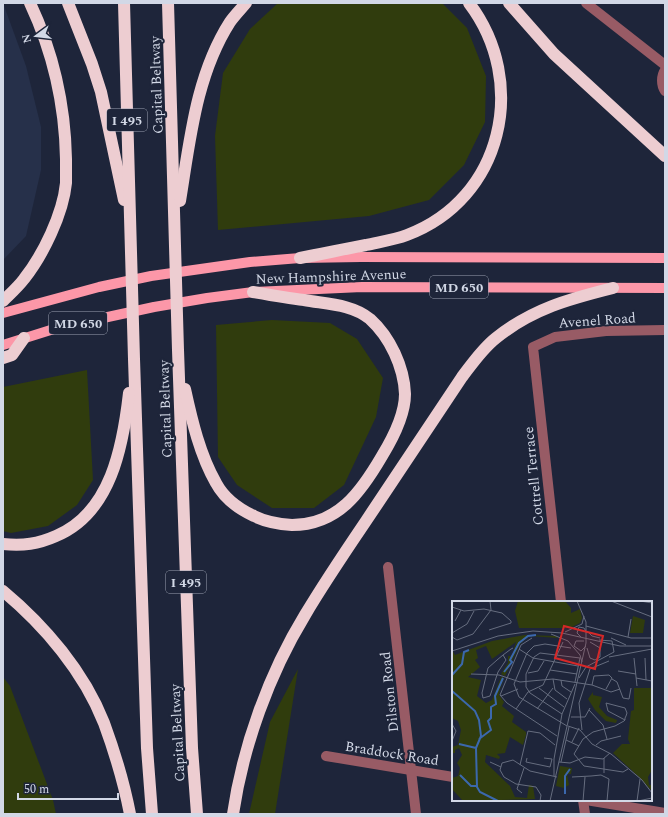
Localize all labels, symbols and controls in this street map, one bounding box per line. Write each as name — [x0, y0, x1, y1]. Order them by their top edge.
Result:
north arrow — [16, 16, 56, 56]
text: N — [17, 32, 36, 45]
street label: Capital Beltway — [144, 34, 169, 134]
road number: I 495 — [107, 109, 147, 131]
street label: New Hampshire Avenue — [255, 263, 407, 290]
road number: MD 650 — [430, 276, 488, 298]
street label: Avenel Road — [558, 307, 637, 334]
road number: MD 650 — [49, 312, 107, 334]
street label: Capital Beltway — [153, 358, 178, 458]
street label: Cottrell Terrace — [518, 425, 549, 526]
road number: I 495 — [166, 571, 206, 593]
inset map — [452, 601, 652, 801]
street label: Dilston Road — [375, 650, 404, 733]
street label: Capital Beltway — [164, 682, 191, 782]
street label: Braddock Road — [344, 736, 440, 771]
scale bar — [18, 775, 118, 801]
text: 50 m — [24, 780, 49, 799]

